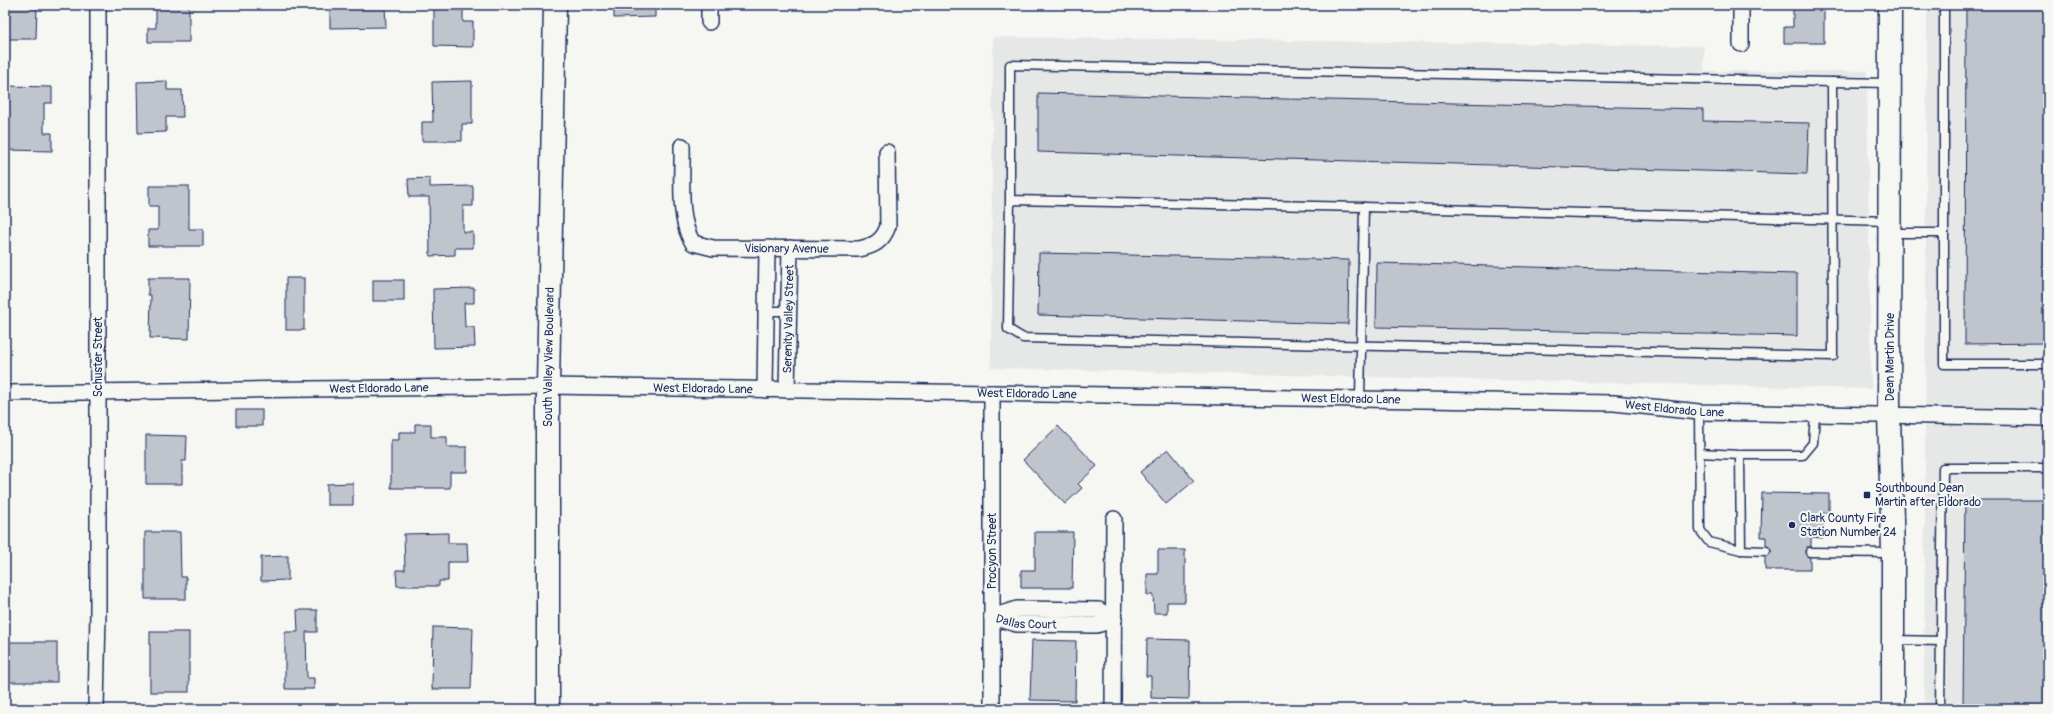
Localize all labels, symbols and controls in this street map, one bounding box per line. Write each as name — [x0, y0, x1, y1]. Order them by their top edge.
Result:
street label: Visionary Avenue — [744, 241, 829, 256]
street label: Serenity Valley Street — [780, 264, 797, 374]
street label: South Valley View Boulevard — [540, 287, 557, 427]
street label: Dean Martin Drive — [1883, 313, 1898, 401]
street label: Schuster Street — [91, 317, 106, 397]
street label: West Eldorado Lane — [329, 380, 429, 396]
street label: West Eldorado Lane — [653, 380, 753, 397]
street label: West Eldorado Lane — [977, 385, 1077, 402]
street label: West Eldorado Lane — [1301, 391, 1401, 407]
street label: West Eldorado Lane — [1624, 397, 1724, 420]
place label: Southbound Dean Martin after Eldorado — [1875, 481, 1982, 510]
marker: Southbound Dean Martin after Eldorado — [1862, 490, 1872, 500]
place label: Clark County Fire Station Number 24 — [1800, 511, 1897, 540]
street label: Procyon Street — [985, 513, 1000, 589]
marker: Clark County Fire Station Number 24 — [1787, 520, 1797, 530]
street label: Dallas Court — [994, 611, 1057, 632]

